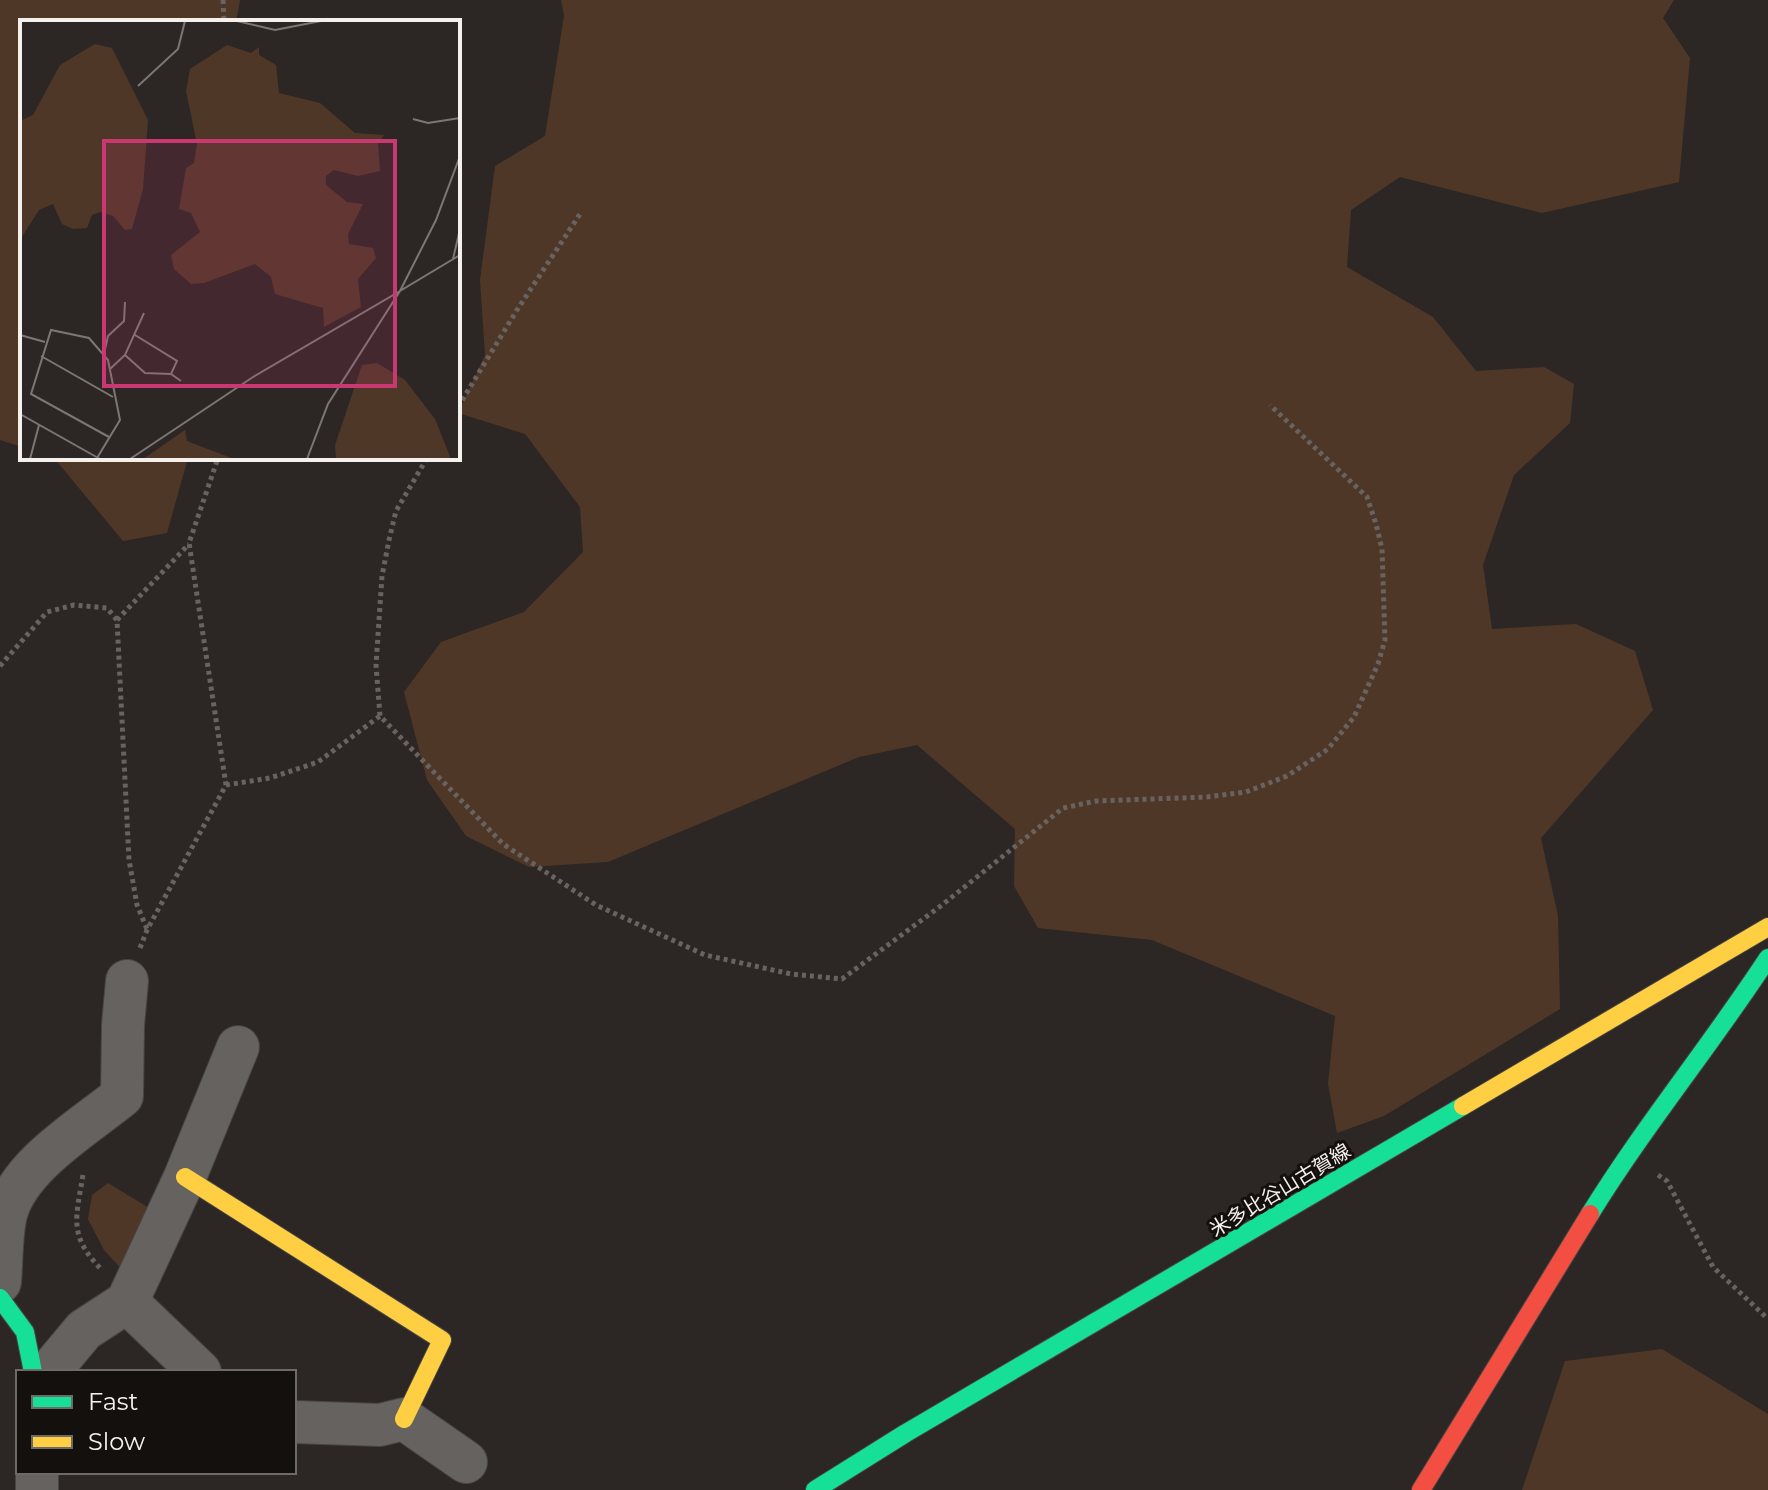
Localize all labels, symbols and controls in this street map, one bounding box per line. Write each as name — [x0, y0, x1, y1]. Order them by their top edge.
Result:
inset map — [20, 20, 460, 460]
street label: 米多比谷山古賀線 — [1205, 1139, 1355, 1241]
legend — [16, 1370, 296, 1474]
text: Fast — [88, 1387, 139, 1416]
text: Slow — [88, 1427, 145, 1456]

